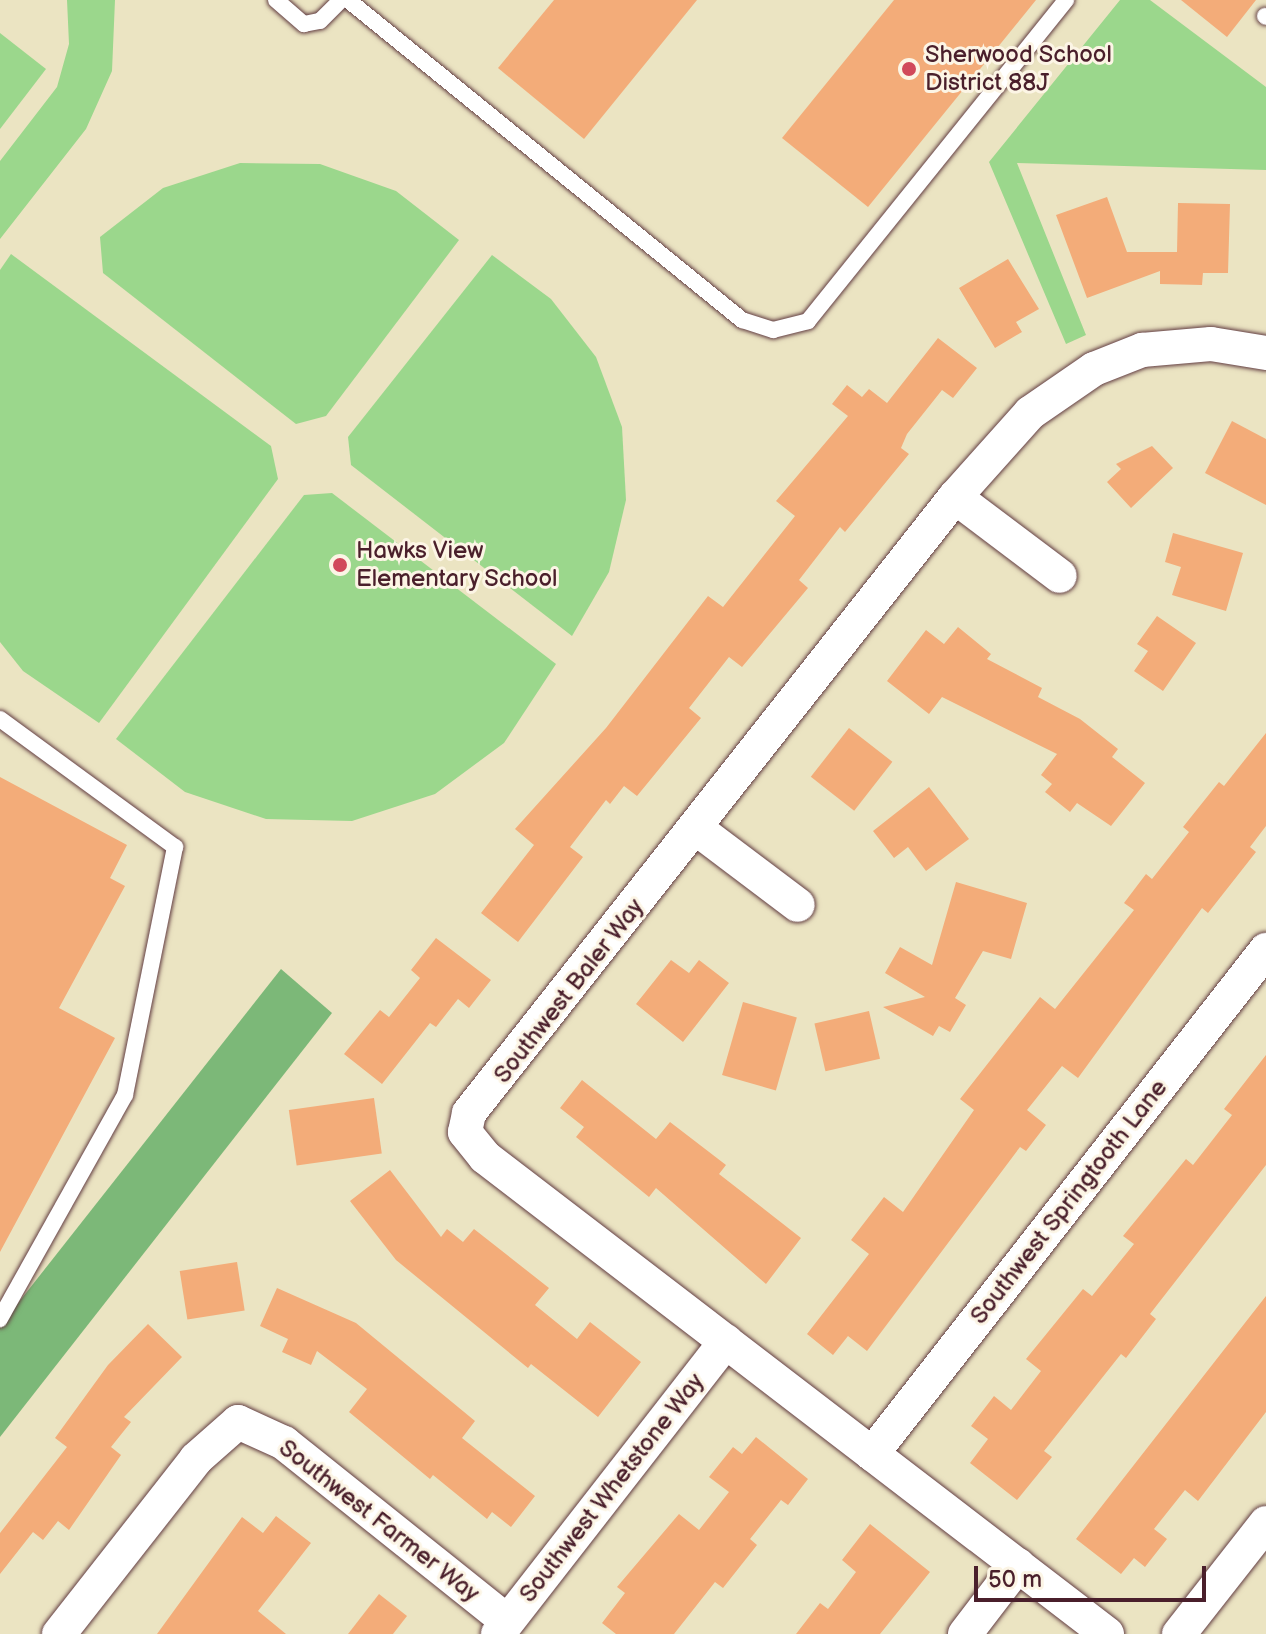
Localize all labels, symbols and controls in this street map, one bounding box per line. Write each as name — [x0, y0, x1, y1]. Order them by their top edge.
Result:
place label: Sherwood School District 88J — [925, 41, 1112, 97]
marker: Sherwood School District 88J — [900, 60, 918, 78]
place label: Hawks View Elementary School — [356, 537, 559, 593]
marker: Hawks View Elementary School — [331, 556, 349, 574]
street label: Southwest Baler Way — [488, 893, 650, 1089]
street label: Southwest Springtooth Lane — [964, 1074, 1174, 1330]
street label: Southwest Whetstone Way — [513, 1367, 711, 1609]
street label: Southwest Farmer Way — [273, 1433, 485, 1609]
scale bar — [978, 1550, 1210, 1600]
text: 50 m — [988, 1565, 1042, 1594]

